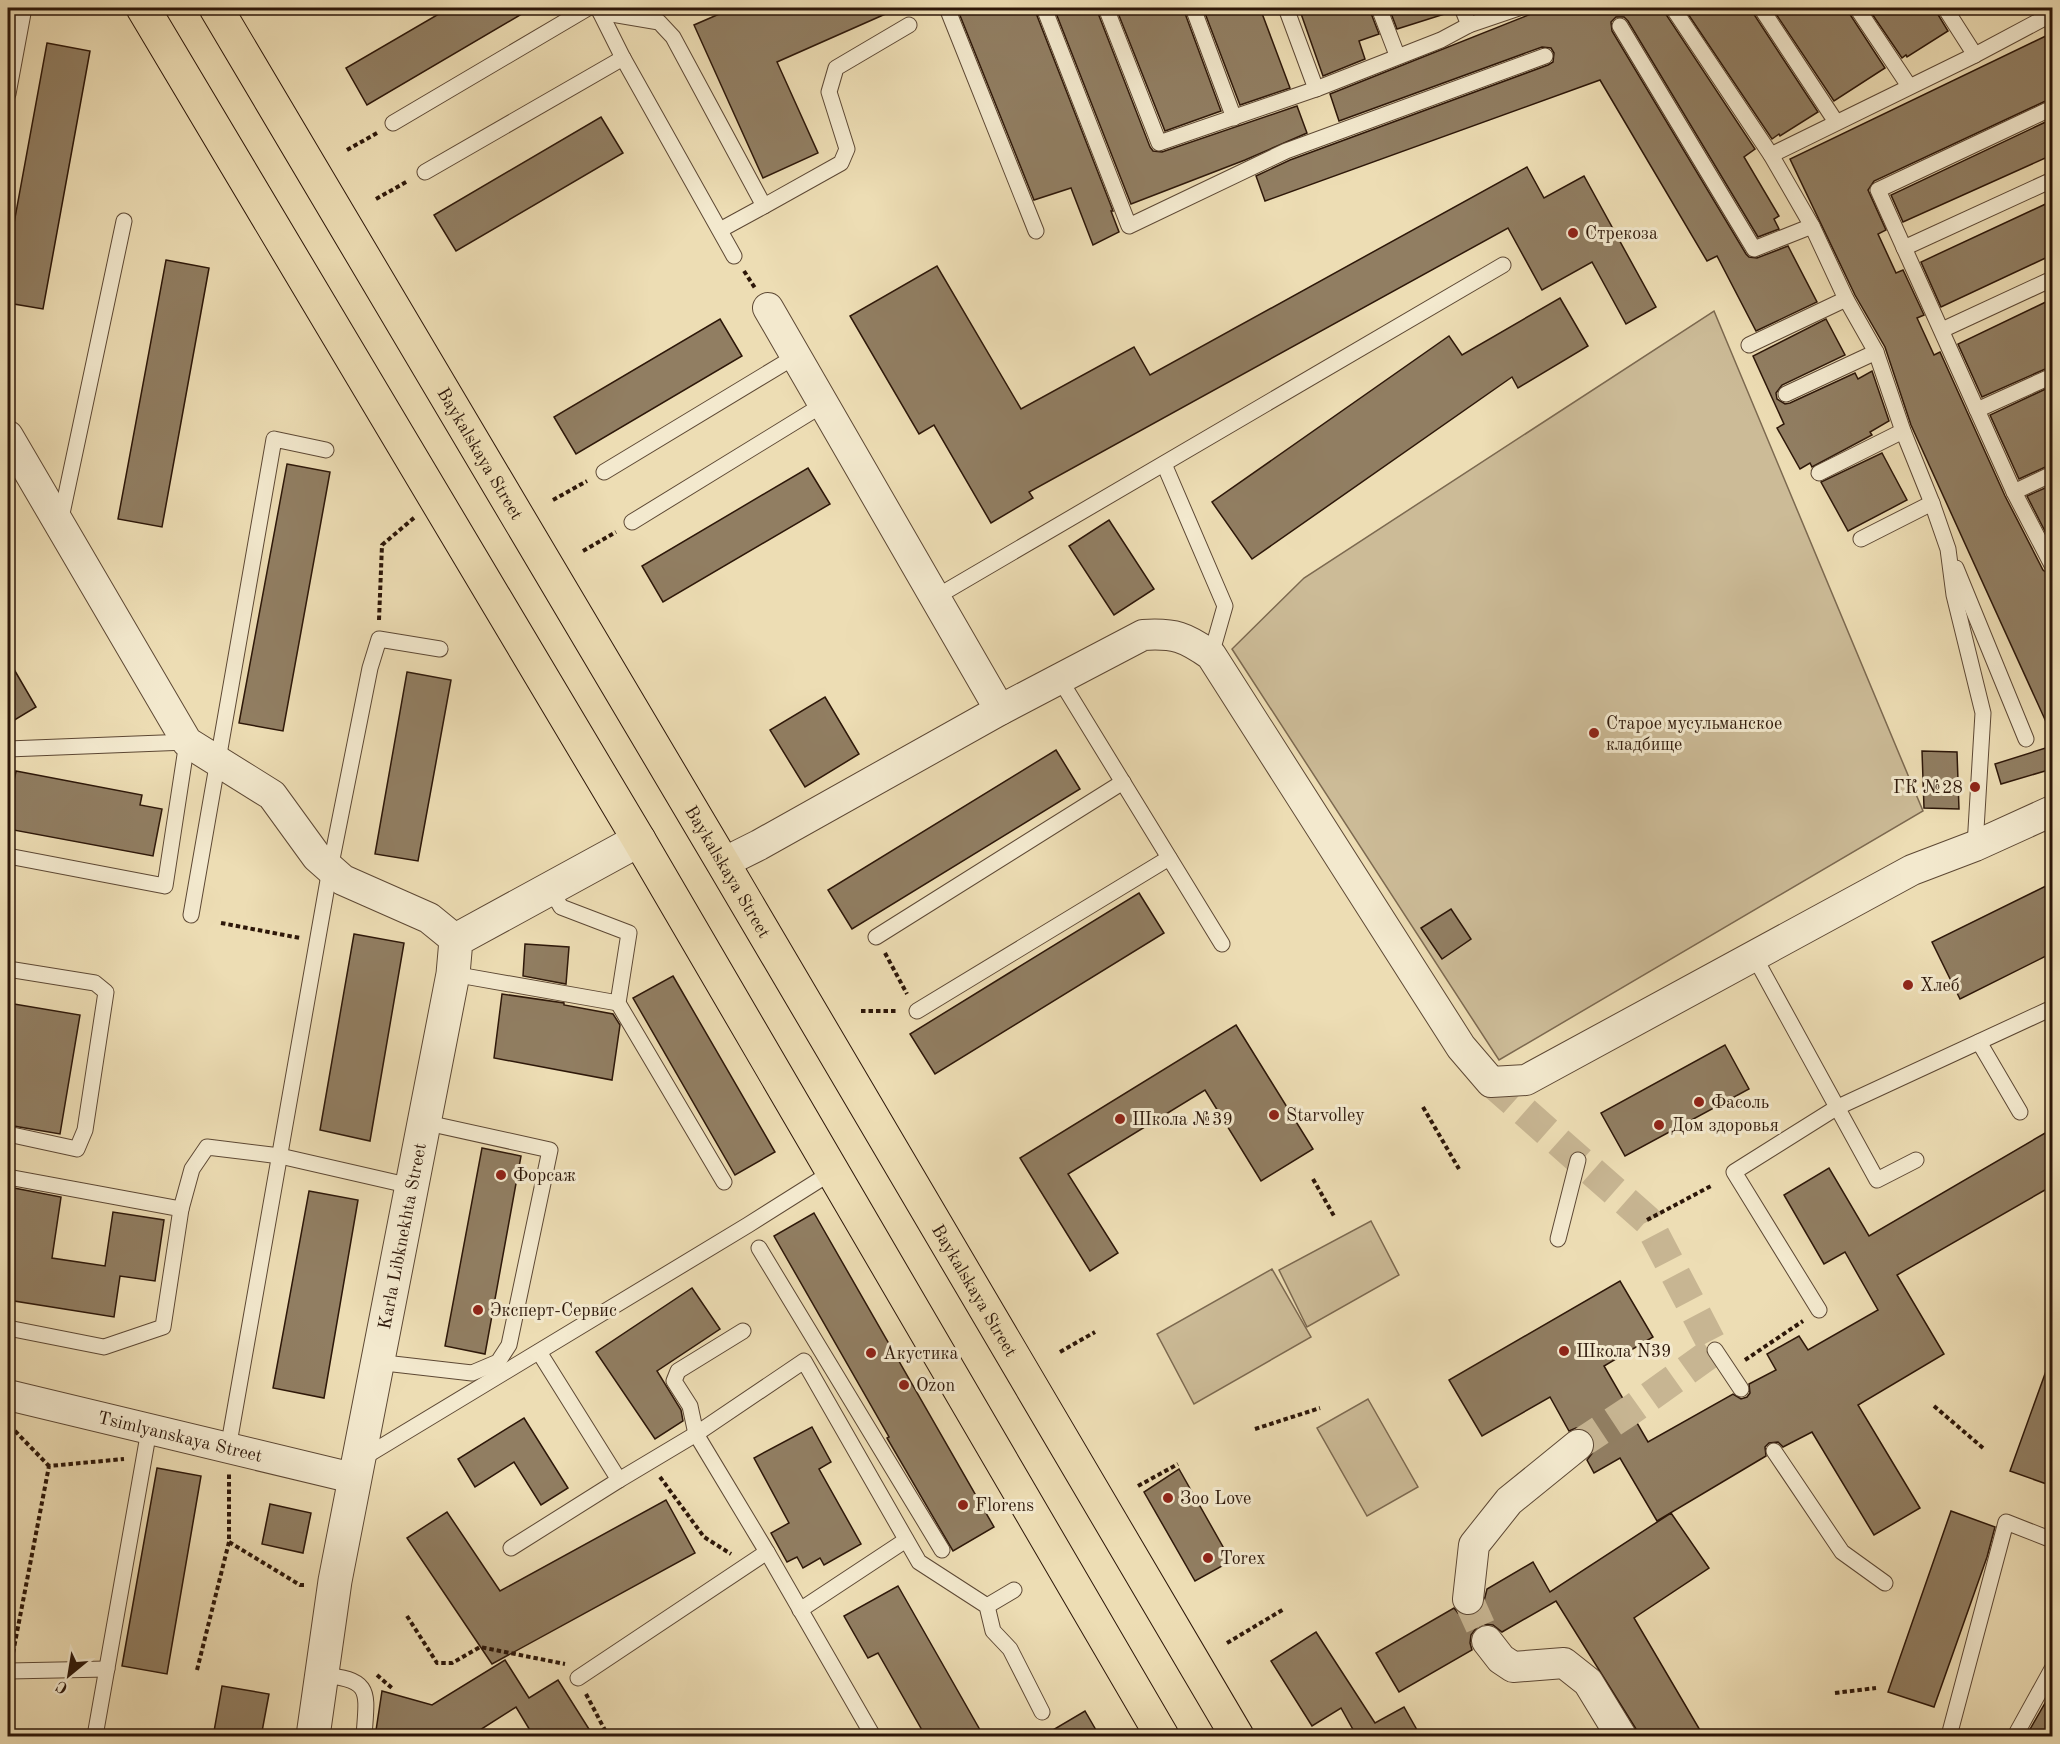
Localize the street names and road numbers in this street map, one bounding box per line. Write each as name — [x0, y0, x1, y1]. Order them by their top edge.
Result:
street label: Baykalskaya Street — [433, 385, 525, 523]
street label: Baykalskaya Street — [681, 803, 773, 941]
street label: Karla Libknekhta Street — [376, 1141, 430, 1331]
street label: Baykalskaya Street — [928, 1222, 1020, 1360]
street label: Tsimlyanskaya Street — [96, 1409, 264, 1466]

